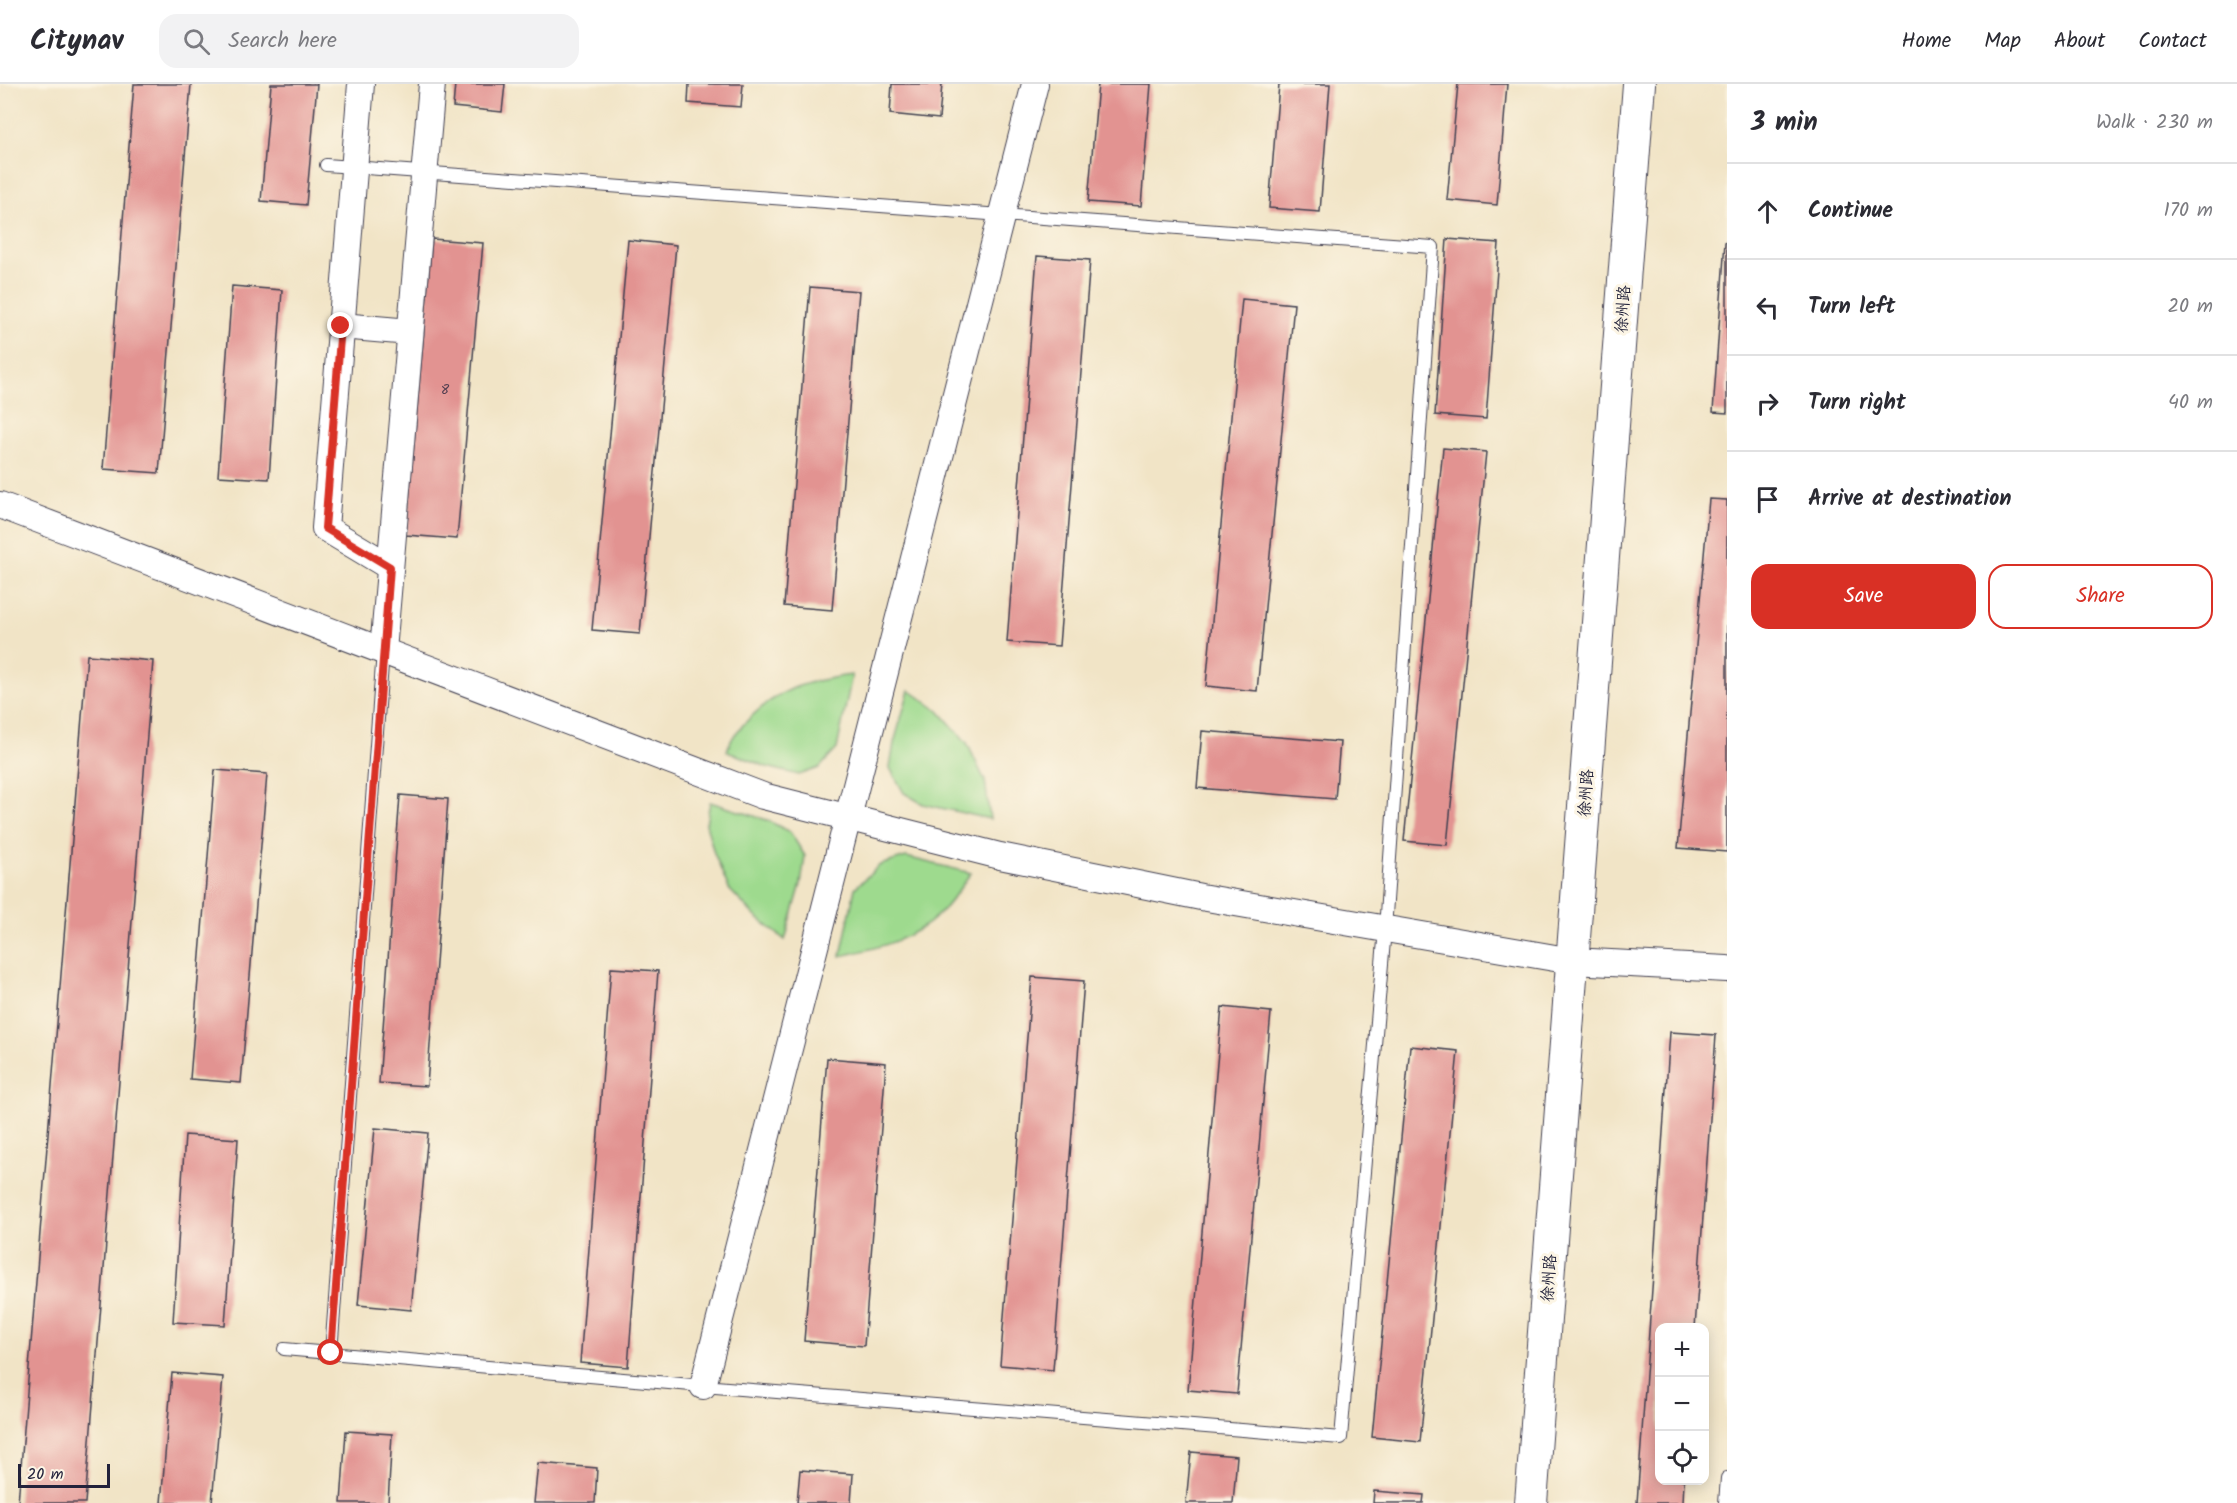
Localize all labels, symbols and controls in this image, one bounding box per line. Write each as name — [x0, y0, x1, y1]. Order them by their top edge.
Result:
search box — [159, 14, 579, 68]
text: Citynav — [30, 19, 123, 64]
text: Search here — [228, 24, 337, 59]
icon: search — [180, 25, 213, 58]
text: Home — [1902, 25, 1951, 58]
text: Map — [1984, 25, 2021, 58]
text: About — [2054, 25, 2105, 58]
text: Contact — [2138, 25, 2207, 58]
text: 3 min — [1751, 102, 1818, 144]
text: Walk · 230 m — [2096, 107, 2213, 139]
text: Continue — [1808, 194, 1893, 229]
icon: ahead — [1751, 195, 1784, 228]
text: 170 m — [2164, 195, 2213, 227]
street label: 徐州路 — [1609, 284, 1638, 334]
text: Turn left — [1808, 290, 1895, 325]
icon: left — [1751, 291, 1784, 324]
text: 20 m — [2167, 291, 2213, 323]
route end — [327, 312, 353, 338]
house number: 8 — [441, 379, 450, 401]
text: Turn right — [1808, 386, 1906, 421]
icon: right — [1751, 387, 1784, 420]
text: 40 m — [2168, 387, 2213, 419]
text: Arrive at destination — [1808, 482, 2011, 517]
icon: arrive — [1751, 483, 1784, 516]
button: Save — [1751, 564, 1976, 629]
button: Share — [1988, 564, 2213, 629]
street label: 徐州路 — [1572, 768, 1601, 818]
street label: 徐州路 — [1535, 1253, 1564, 1303]
map controls — [1655, 1323, 1709, 1485]
button: + — [1655, 1323, 1709, 1377]
route start — [317, 1339, 343, 1365]
button: − — [1655, 1377, 1709, 1431]
button: locate — [1655, 1431, 1709, 1485]
scale bar — [18, 1461, 110, 1488]
text: 20 m — [27, 1462, 63, 1487]

